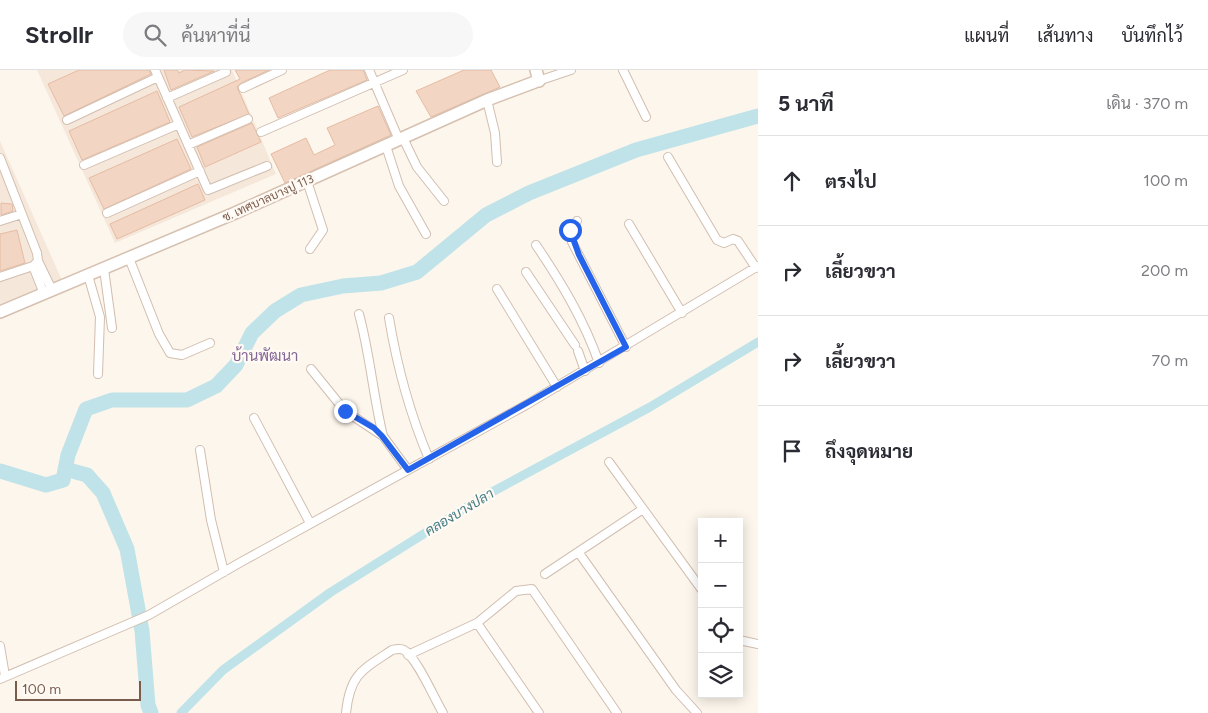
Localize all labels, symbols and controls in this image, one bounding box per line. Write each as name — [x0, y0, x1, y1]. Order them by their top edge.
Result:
search box — [123, 12, 473, 57]
text: Strollr — [25, 20, 93, 49]
icon: search — [141, 21, 169, 49]
text: ค้นหาที่นี่ — [181, 24, 251, 47]
text: แผนที่ — [964, 25, 1009, 47]
text: เส้นทาง — [1037, 25, 1093, 47]
text: บันทึกไว้ — [1121, 25, 1183, 47]
text: 5 นาที — [778, 91, 834, 116]
text: เดิน · 370 m — [1106, 94, 1188, 113]
icon: ahead — [778, 167, 806, 195]
text: ตรงไป — [825, 170, 877, 193]
text: 100 m — [1143, 171, 1188, 190]
street label: ซ. เทศบาลบางปู 113 — [220, 172, 316, 225]
route start — [559, 219, 582, 242]
icon: right — [778, 257, 806, 285]
text: เลี้ยวขวา — [825, 260, 896, 283]
text: 200 m — [1141, 261, 1188, 280]
district label: บ้านพัฒนา — [232, 346, 298, 365]
icon: right — [778, 347, 806, 375]
text: เลี้ยวขวา — [825, 350, 896, 373]
text: 70 m — [1152, 351, 1188, 370]
route end — [334, 400, 357, 423]
icon: arrive — [778, 437, 806, 465]
text: ถึงจุดหมาย — [825, 440, 913, 463]
water label: คลองบางปลา — [422, 485, 497, 540]
map controls — [698, 518, 743, 698]
button: + — [698, 518, 743, 563]
button: − — [698, 563, 743, 608]
button: locate — [698, 608, 743, 653]
button: layers — [698, 653, 743, 698]
scale bar — [15, 678, 141, 701]
text: 100 m — [22, 681, 61, 698]

